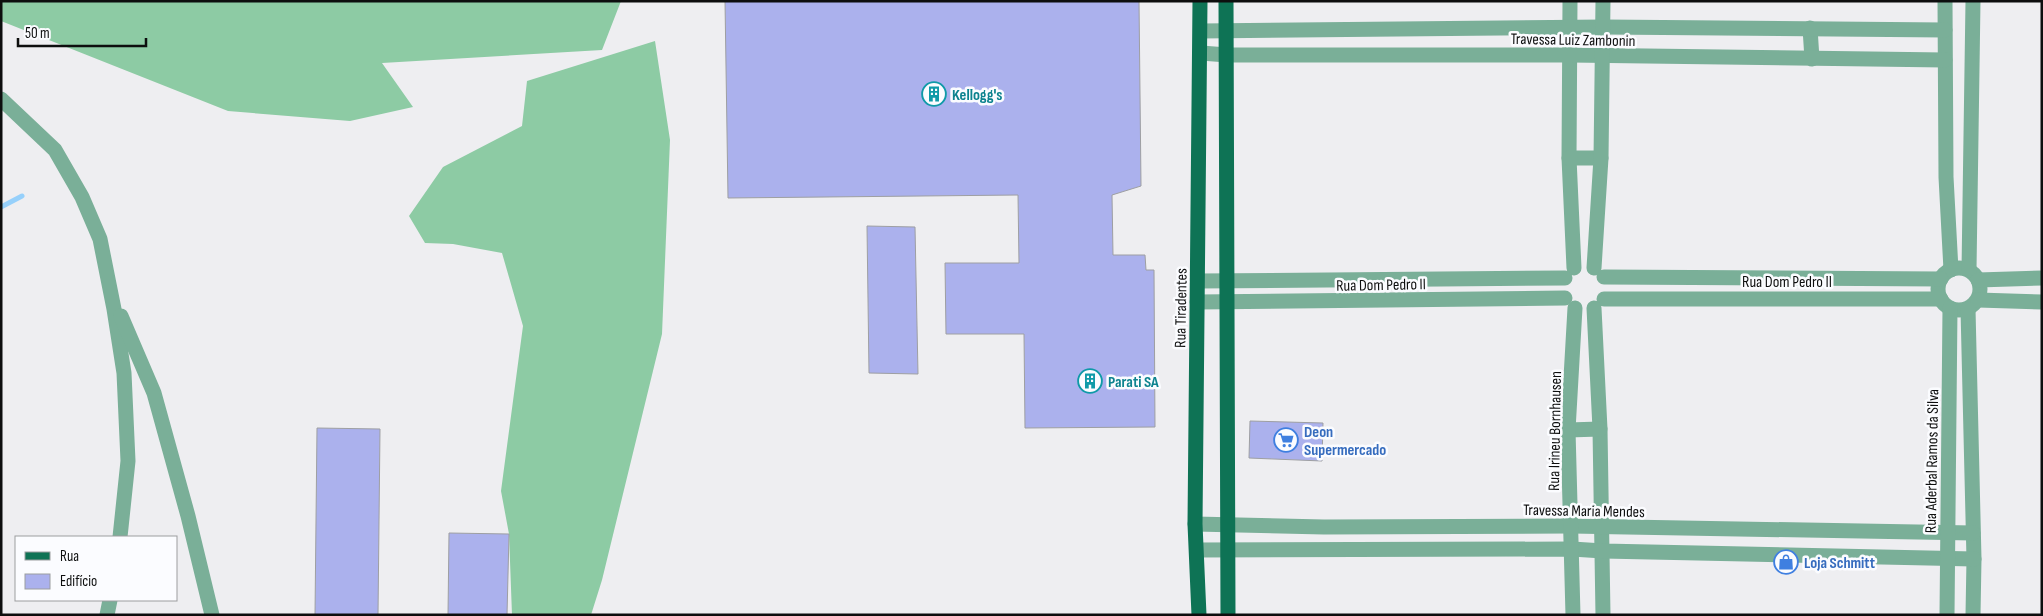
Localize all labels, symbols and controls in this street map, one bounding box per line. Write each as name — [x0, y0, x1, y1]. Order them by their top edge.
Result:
scale bar — [18, 15, 145, 47]
text: 50 m — [25, 24, 50, 43]
street label: Travessa Luiz Zambonin — [1510, 30, 1636, 51]
building icon: Kellogg's — [921, 81, 947, 107]
place label: Kellogg's — [952, 86, 1002, 105]
street label: Rua Tiradentes — [1171, 268, 1192, 348]
street label: Rua Dom Pedro II — [1742, 273, 1832, 292]
street label: Rua Dom Pedro II — [1336, 275, 1426, 296]
building icon: Parati SA — [1077, 368, 1103, 394]
street label: Rua Irineu Bornhausen — [1545, 371, 1566, 491]
place label: Parati SA — [1108, 373, 1159, 392]
street label: Rua Aderbal Ramos da Silva — [1922, 389, 1943, 533]
place label: Deon Supermercado — [1304, 423, 1386, 460]
supermarket icon: Deon Supermercado — [1273, 427, 1299, 453]
street label: Travessa Maria Mendes — [1523, 501, 1645, 522]
legend — [15, 536, 178, 601]
text: Rua — [60, 547, 79, 566]
shop icon: Loja Schmitt — [1773, 549, 1799, 575]
place label: Loja Schmitt — [1804, 554, 1875, 573]
text: Edifício — [60, 572, 97, 591]

